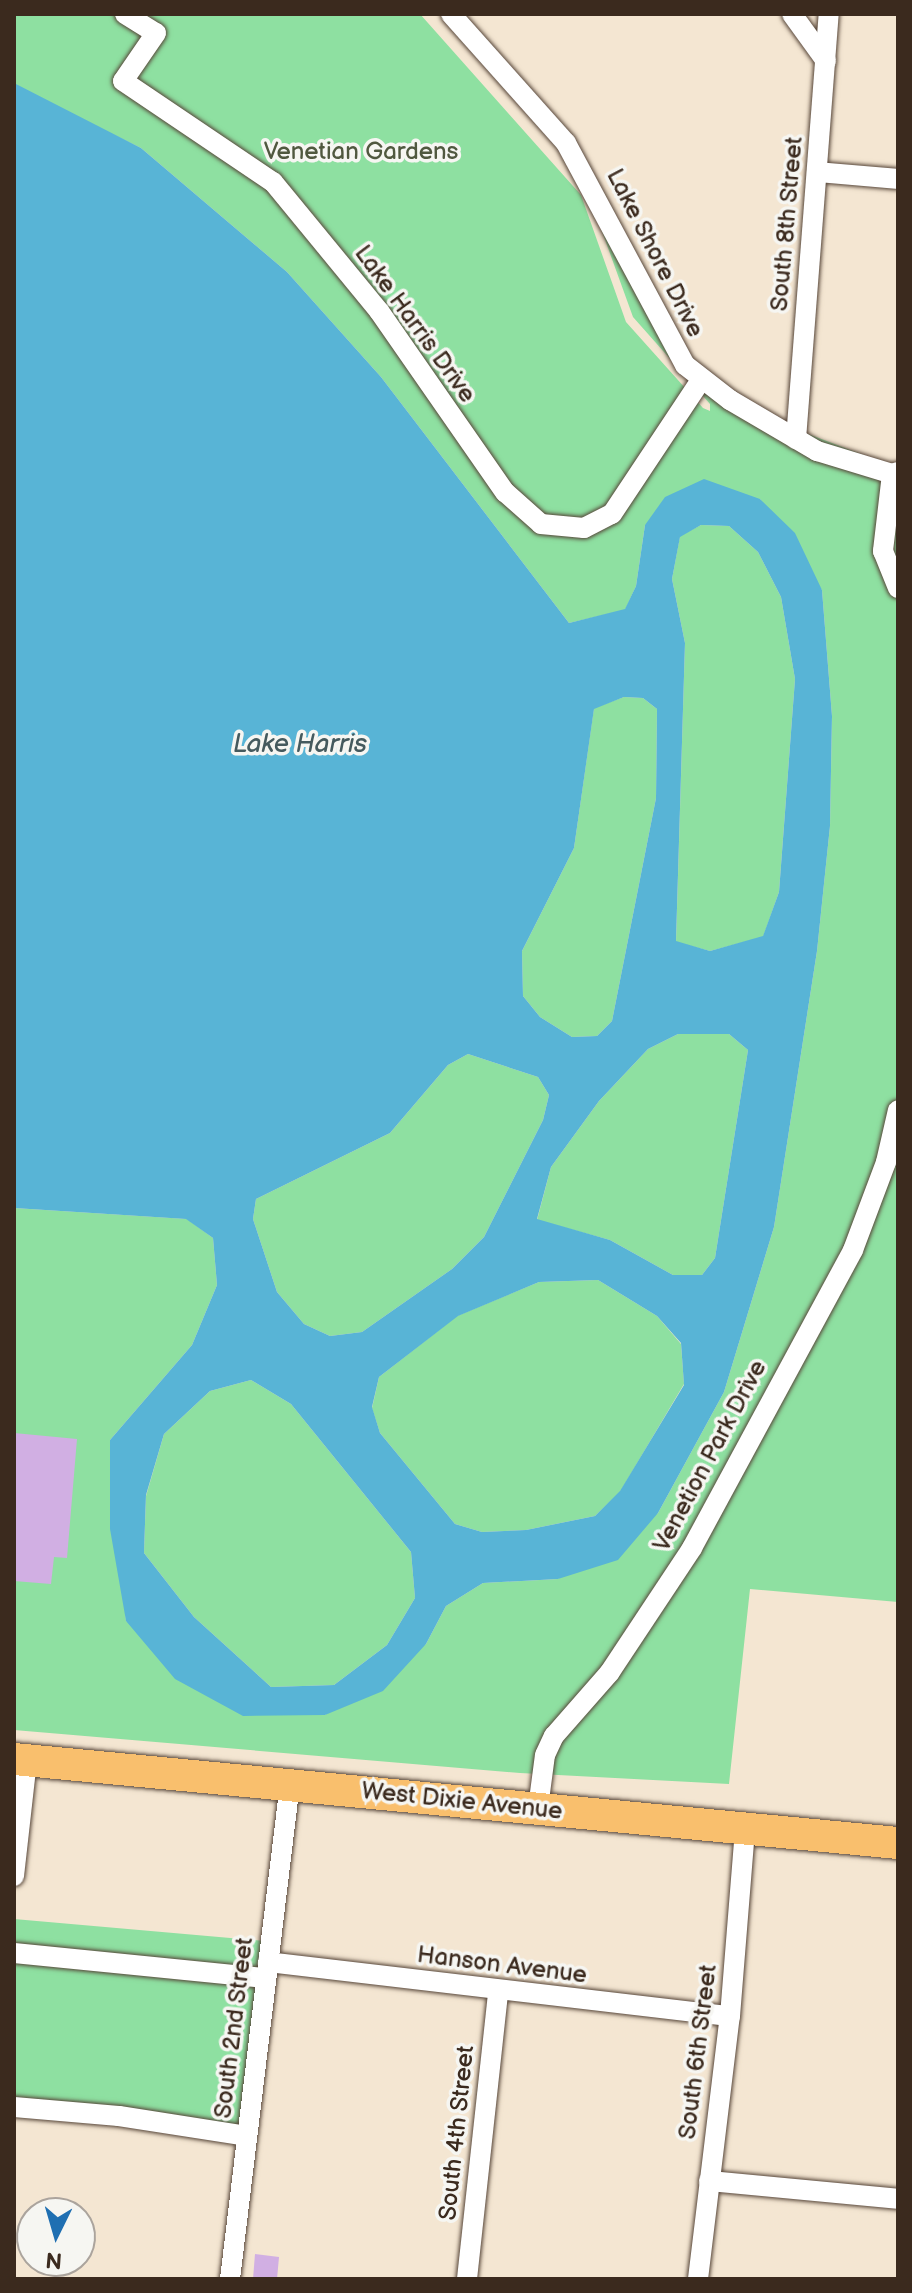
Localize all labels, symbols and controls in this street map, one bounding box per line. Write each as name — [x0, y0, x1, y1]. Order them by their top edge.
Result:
street label: South 8th Street — [765, 135, 809, 313]
park label: Venetian Gardens — [264, 138, 458, 166]
street label: Lake Shore Drive — [600, 164, 710, 342]
street label: Lake Harris Drive — [348, 240, 482, 408]
water label: Lake Harris — [233, 729, 367, 761]
street label: Venetion Park Drive — [647, 1355, 773, 1557]
street label: West Dixie Avenue — [360, 1776, 564, 1826]
street label: South 2nd Street — [209, 1936, 259, 2120]
street label: Hanson Avenue — [416, 1940, 588, 1990]
street label: South 6th Street — [673, 1963, 723, 2141]
street label: South 4th Street — [433, 2044, 481, 2222]
north arrow — [16, 2197, 96, 2277]
text: N — [45, 2245, 63, 2274]

